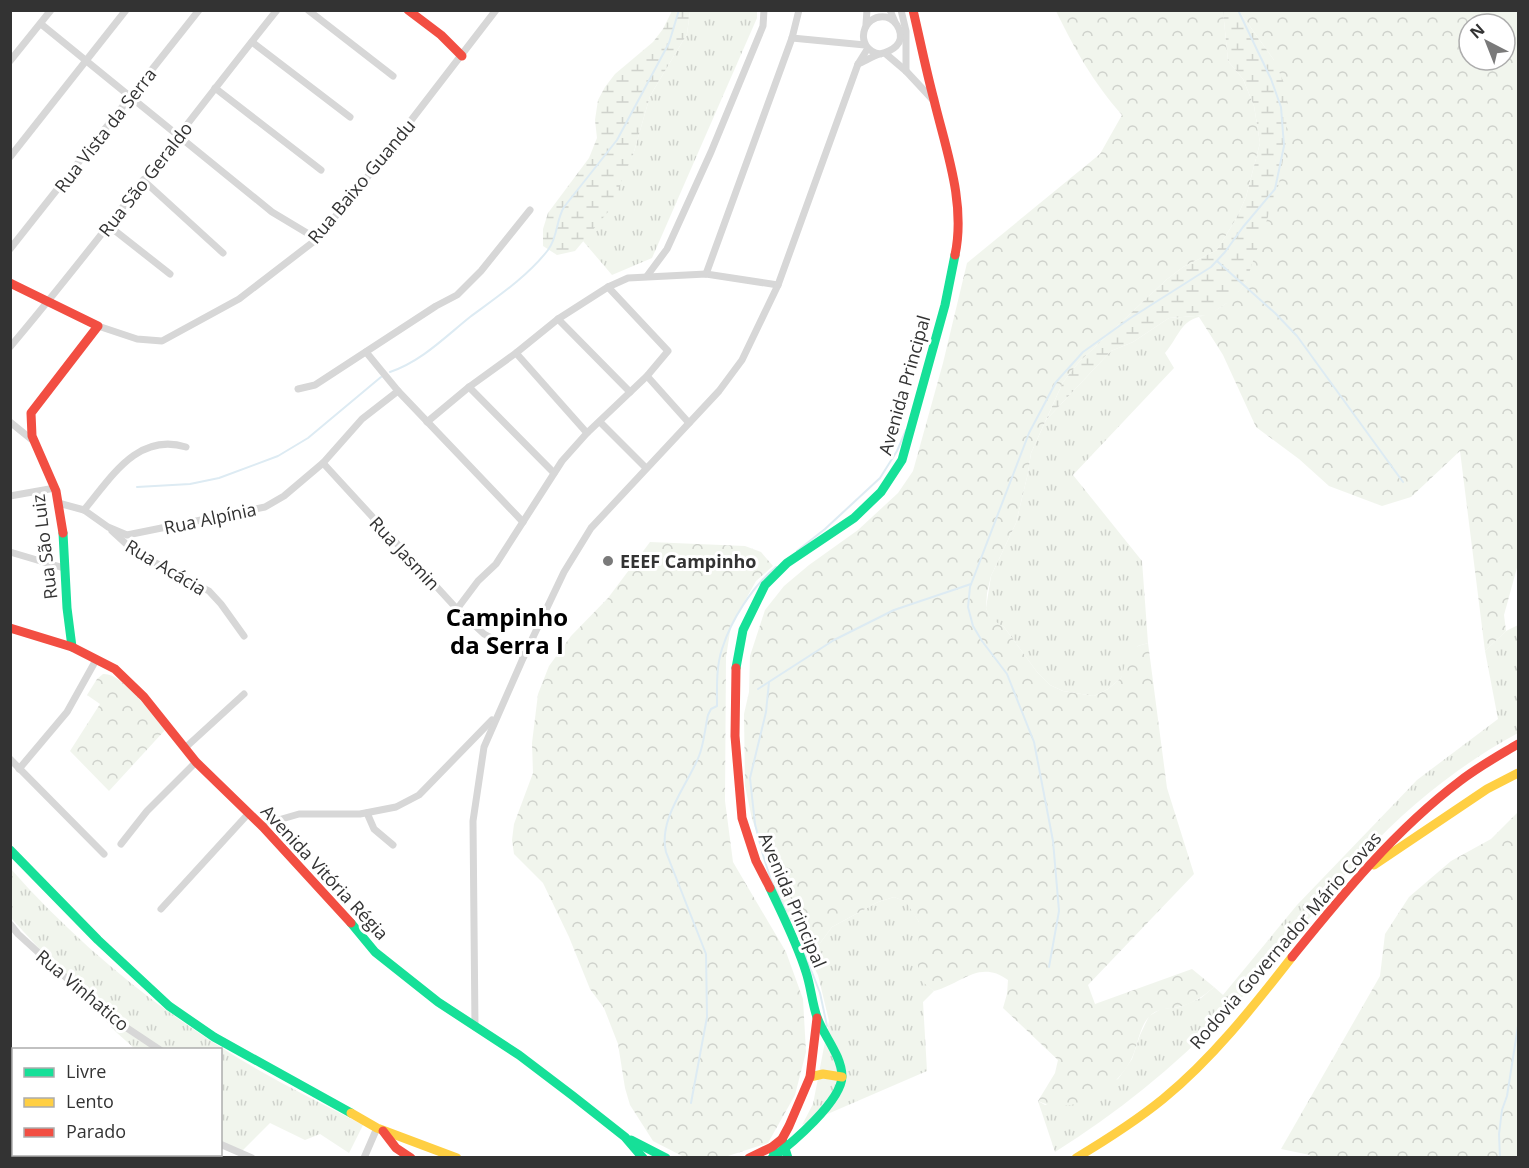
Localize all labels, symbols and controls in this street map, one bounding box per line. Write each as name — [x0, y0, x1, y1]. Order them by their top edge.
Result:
north arrow — [1457, 12, 1517, 72]
text: N — [1465, 18, 1489, 43]
street label: Rua Vista da Serra — [49, 63, 161, 197]
street label: Rua Baixo Guandu — [302, 114, 420, 248]
street label: Rua São Geraldo — [93, 117, 197, 241]
street label: Avenida Principal — [873, 312, 935, 458]
street label: Rua São Luiz — [26, 493, 62, 601]
street label: Rua Alpínia — [162, 497, 258, 539]
street label: Rua Jasmin — [365, 511, 445, 595]
street label: Rua Acácia — [121, 534, 211, 600]
place label: EEEF Campinho — [620, 549, 757, 573]
marker: EEEF Campinho — [601, 554, 615, 568]
district label: Campinho da Serra I — [446, 600, 568, 661]
street label: Avenida Vitória Régia — [256, 799, 394, 945]
street label: Rodovia Governador Mário Covas — [1184, 826, 1386, 1054]
street label: Avenida Principal — [754, 829, 832, 971]
street label: Rua Vinhatico — [31, 944, 135, 1036]
legend — [12, 1048, 222, 1156]
text: Livre — [66, 1059, 106, 1083]
text: Lento — [66, 1089, 114, 1113]
text: Parado — [66, 1119, 126, 1143]

